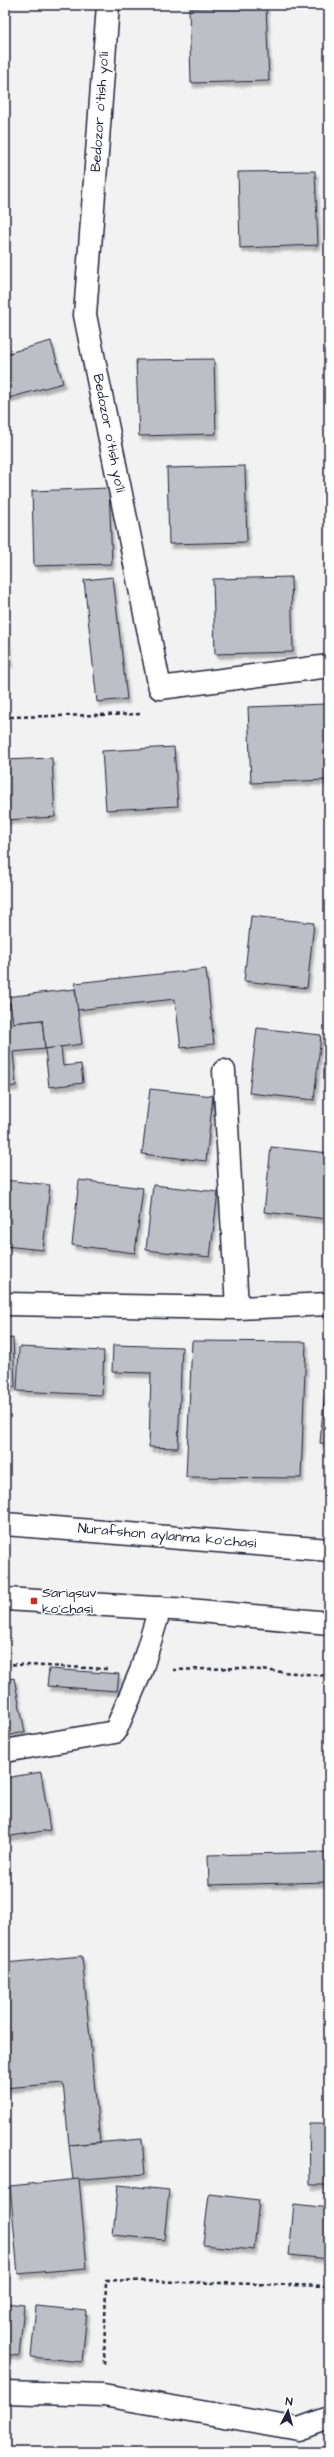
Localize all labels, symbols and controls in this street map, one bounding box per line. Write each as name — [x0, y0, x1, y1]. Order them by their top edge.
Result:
street label: Bedozor o'tish yo'li — [86, 51, 114, 173]
street label: Bedozor o'tish yo'li — [88, 372, 130, 494]
street label: Nurafshon aylanma ko'chasi — [77, 1518, 257, 1554]
place label: Sariqsuv ko'chasi — [42, 1583, 97, 1619]
marker: Sariqsuv ko'chasi — [29, 1596, 39, 1606]
north arrow — [268, 2391, 308, 2431]
text: N — [285, 2394, 293, 2409]

